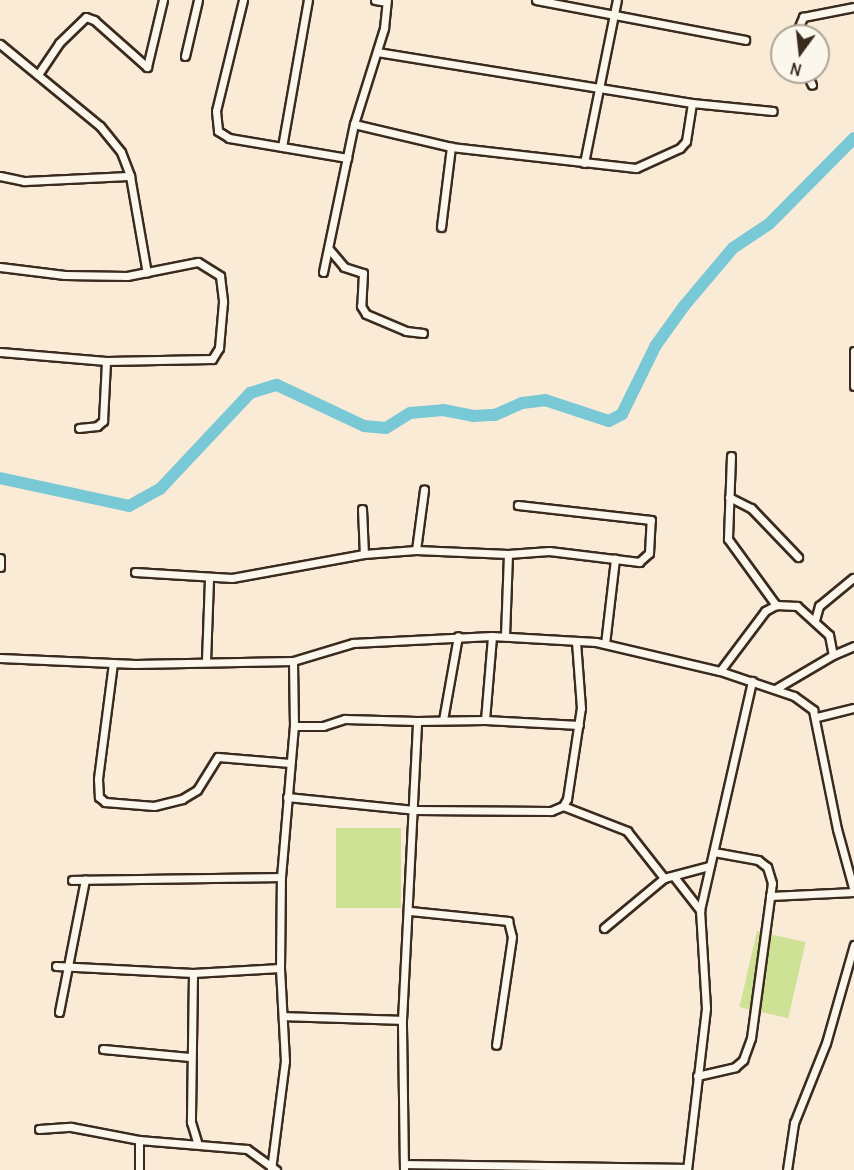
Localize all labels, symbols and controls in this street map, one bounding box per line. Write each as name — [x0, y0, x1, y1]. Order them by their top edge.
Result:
north arrow — [770, 24, 830, 84]
text: N — [788, 58, 804, 81]

